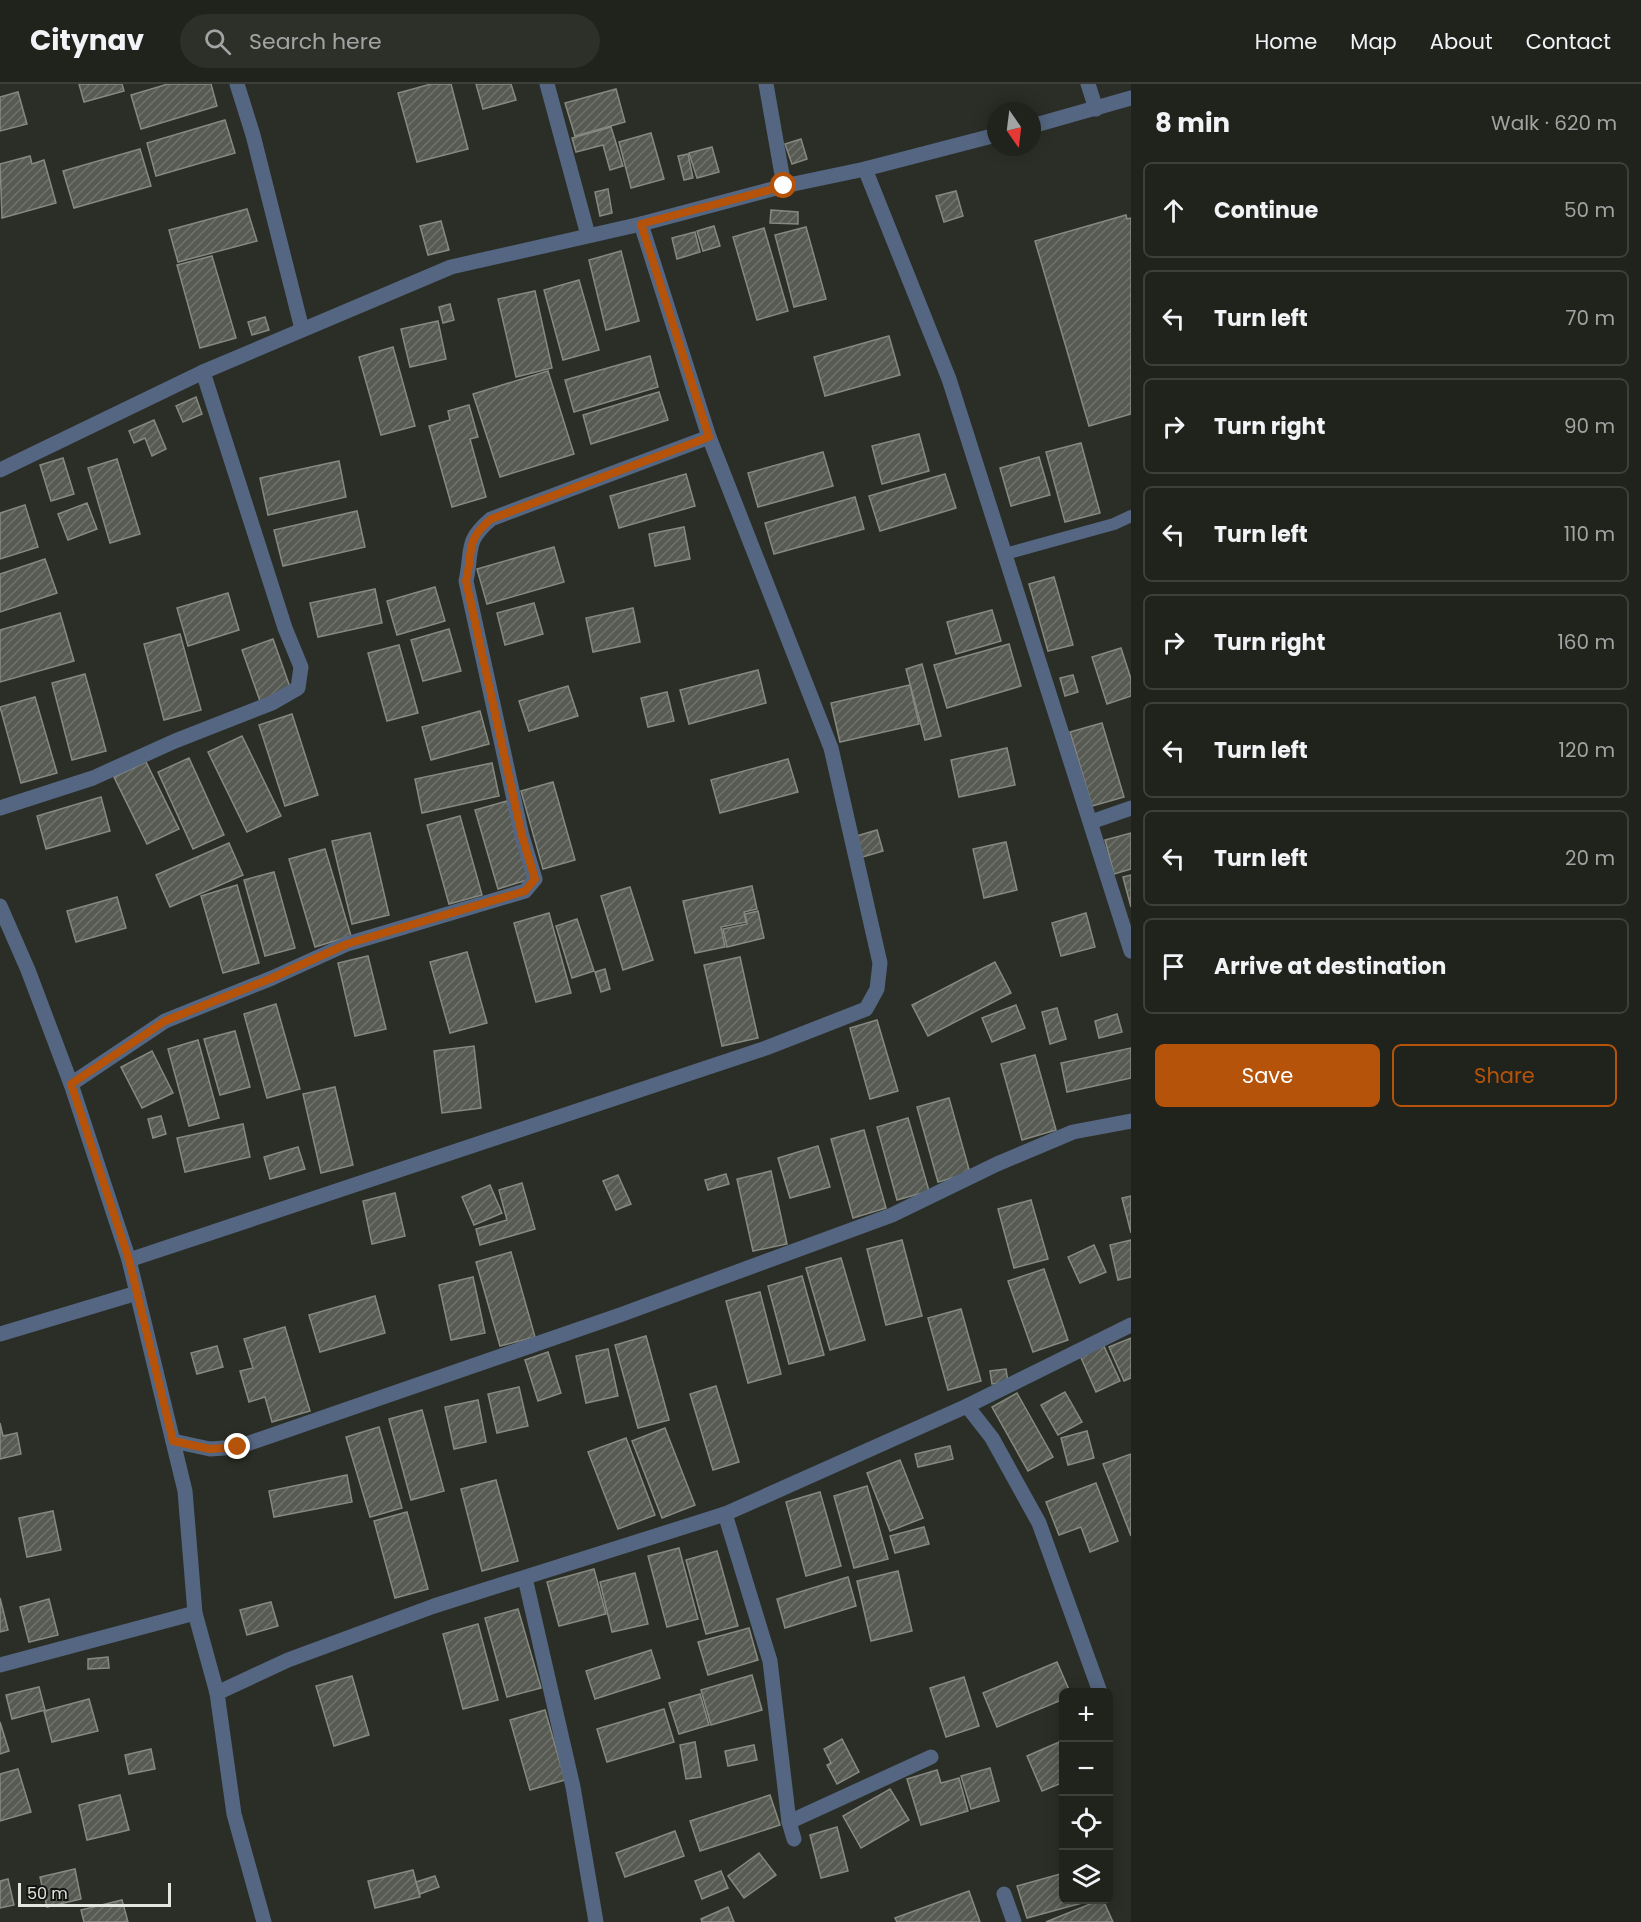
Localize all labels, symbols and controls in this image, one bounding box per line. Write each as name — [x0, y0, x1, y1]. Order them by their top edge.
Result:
search box — [180, 14, 600, 68]
text: Citynav — [30, 21, 144, 60]
icon: search — [201, 25, 234, 58]
text: Search here — [249, 26, 382, 57]
text: Home — [1255, 27, 1317, 56]
text: Map — [1350, 27, 1397, 56]
text: About — [1430, 27, 1493, 56]
text: Contact — [1526, 27, 1611, 56]
north arrow — [987, 102, 1041, 156]
text: 8 min — [1155, 105, 1230, 141]
text: Walk · 620 m — [1491, 109, 1617, 137]
route start — [770, 172, 796, 198]
icon: ahead — [1157, 194, 1190, 227]
text: Continue — [1214, 195, 1318, 226]
text: 50 m — [1564, 196, 1615, 224]
icon: left — [1157, 302, 1190, 335]
text: Turn left — [1214, 303, 1308, 334]
text: 70 m — [1566, 304, 1615, 332]
icon: right — [1157, 410, 1190, 443]
text: Turn right — [1214, 411, 1325, 442]
text: 90 m — [1564, 412, 1615, 440]
icon: left — [1157, 518, 1190, 551]
text: Turn left — [1214, 519, 1308, 550]
text: 110 m — [1564, 520, 1615, 548]
icon: right — [1157, 626, 1190, 659]
text: Turn right — [1214, 627, 1325, 658]
text: 160 m — [1557, 628, 1615, 656]
icon: left — [1157, 734, 1190, 767]
text: Turn left — [1214, 735, 1308, 766]
text: 120 m — [1559, 736, 1615, 764]
icon: left — [1157, 842, 1190, 875]
text: Turn left — [1214, 843, 1308, 874]
text: 20 m — [1565, 844, 1615, 872]
icon: arrive — [1157, 950, 1190, 983]
text: Arrive at destination — [1214, 951, 1446, 982]
button: Save — [1155, 1044, 1380, 1107]
button: Share — [1392, 1044, 1617, 1107]
route end — [224, 1433, 250, 1459]
map controls — [1059, 1688, 1113, 1904]
button: + — [1059, 1688, 1113, 1742]
button: − — [1059, 1742, 1113, 1796]
button: locate — [1059, 1796, 1113, 1850]
button: layers — [1059, 1850, 1113, 1904]
scale bar — [18, 1880, 171, 1908]
text: 50 m — [27, 1882, 68, 1905]

